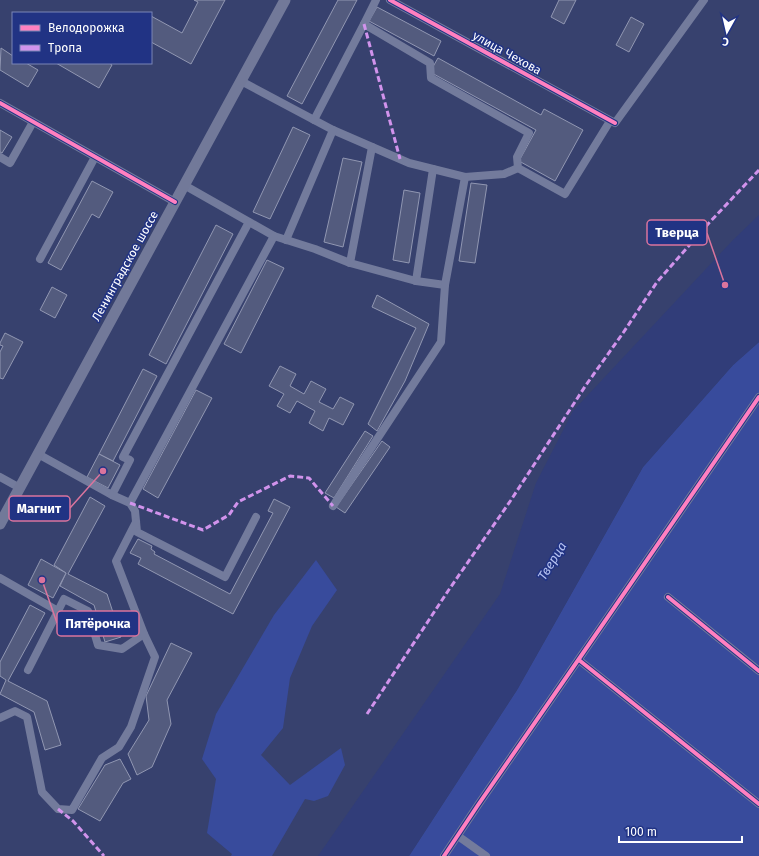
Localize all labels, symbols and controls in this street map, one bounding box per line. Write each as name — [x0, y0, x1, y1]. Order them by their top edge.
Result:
legend — [12, 12, 152, 64]
north arrow — [707, 12, 747, 52]
text: Велодорожка — [48, 21, 124, 35]
street label: улица Чехова — [470, 28, 544, 78]
text: С — [721, 34, 730, 48]
text: Тропа — [48, 41, 82, 55]
street label: Ленинградское шоссе — [89, 208, 161, 324]
callout: Тверца — [647, 220, 707, 245]
text: Тверца — [655, 225, 699, 240]
callout: Магнит — [9, 496, 70, 521]
text: Магнит — [17, 501, 62, 516]
water label: Тверца — [535, 539, 569, 583]
callout: Пятёрочка — [57, 611, 139, 636]
text: Пятёрочка — [65, 616, 131, 631]
scale bar — [619, 818, 742, 844]
text: 100 m — [625, 825, 657, 839]

